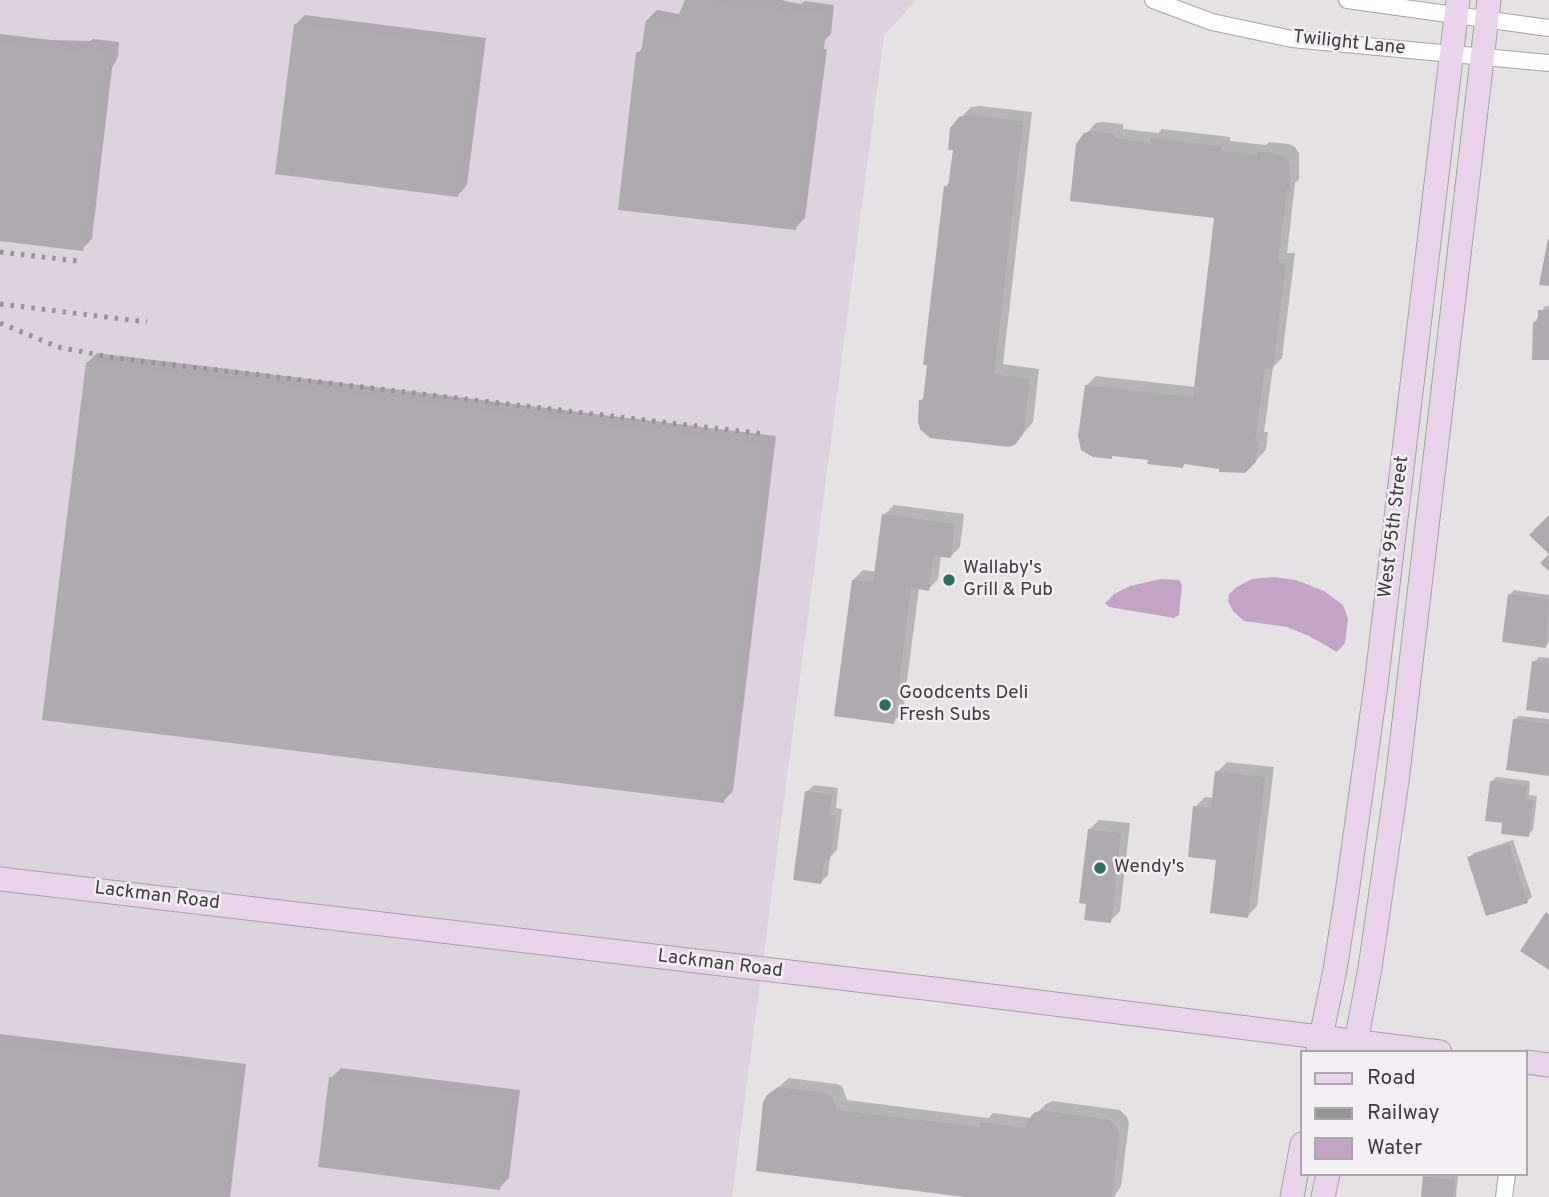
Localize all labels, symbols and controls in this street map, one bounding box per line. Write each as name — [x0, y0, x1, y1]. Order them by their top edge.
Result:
street label: Twilight Lane — [1291, 27, 1407, 61]
street label: West 95th Street — [1375, 454, 1415, 600]
place label: Wallaby's Grill & Pub — [963, 558, 1053, 602]
marker: Wallaby's Grill & Pub — [941, 572, 957, 588]
place label: Goodcents Deli Fresh Subs — [899, 683, 1028, 727]
marker: Goodcents Deli Fresh Subs — [877, 697, 893, 713]
place label: Wendy's — [1114, 857, 1185, 879]
marker: Wendy's — [1092, 860, 1108, 876]
street label: Lackman Road — [93, 878, 221, 916]
street label: Lackman Road — [656, 946, 784, 984]
legend — [1300, 1050, 1528, 1176]
text: Road — [1367, 1065, 1416, 1092]
text: Railway — [1367, 1100, 1440, 1127]
text: Water — [1367, 1135, 1422, 1162]

